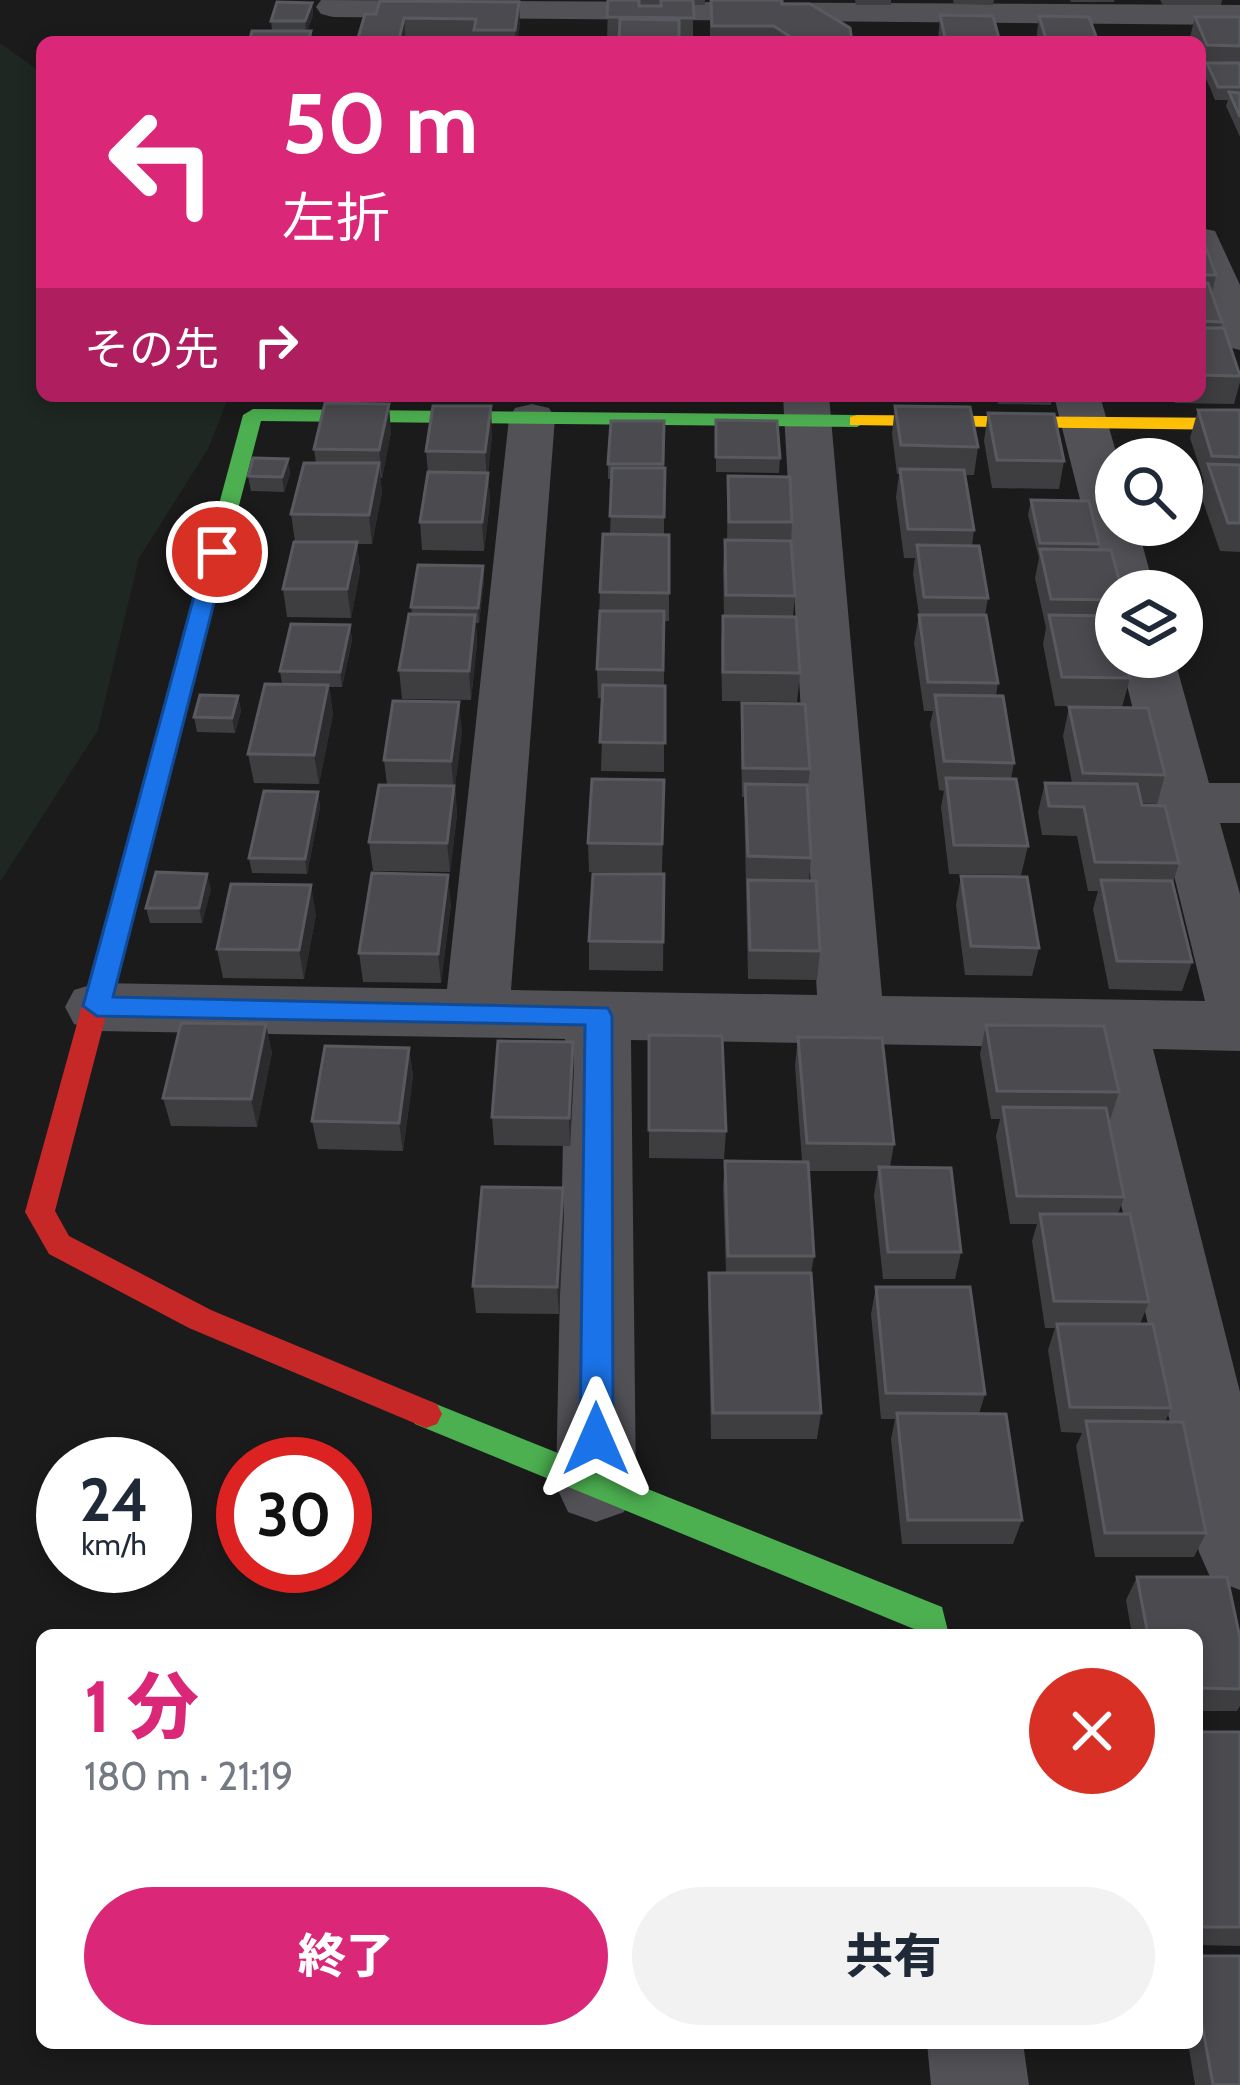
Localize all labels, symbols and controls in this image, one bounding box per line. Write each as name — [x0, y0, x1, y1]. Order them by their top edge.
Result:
text: 50 m — [282, 72, 478, 174]
icon: left — [84, 84, 240, 240]
text: 左折 — [282, 185, 390, 251]
icon: right — [243, 312, 309, 378]
text: その先 — [84, 322, 219, 376]
map controls — [1095, 438, 1203, 678]
button: search — [1095, 438, 1203, 546]
pin — [166, 501, 268, 603]
icon: arrive — [184, 519, 250, 585]
button: layers — [1095, 570, 1203, 678]
position arrow — [533, 1376, 659, 1502]
speed limit sign: 30 — [216, 1437, 372, 1593]
text: 24 — [80, 1463, 149, 1536]
text: km/h — [81, 1526, 147, 1563]
text: 1 分 — [84, 1663, 199, 1750]
button: close — [1029, 1668, 1155, 1794]
text: 180 m · 21:19 — [84, 1752, 294, 1800]
button: 終了 — [84, 1887, 608, 2025]
button: 共有 — [632, 1887, 1155, 2025]

